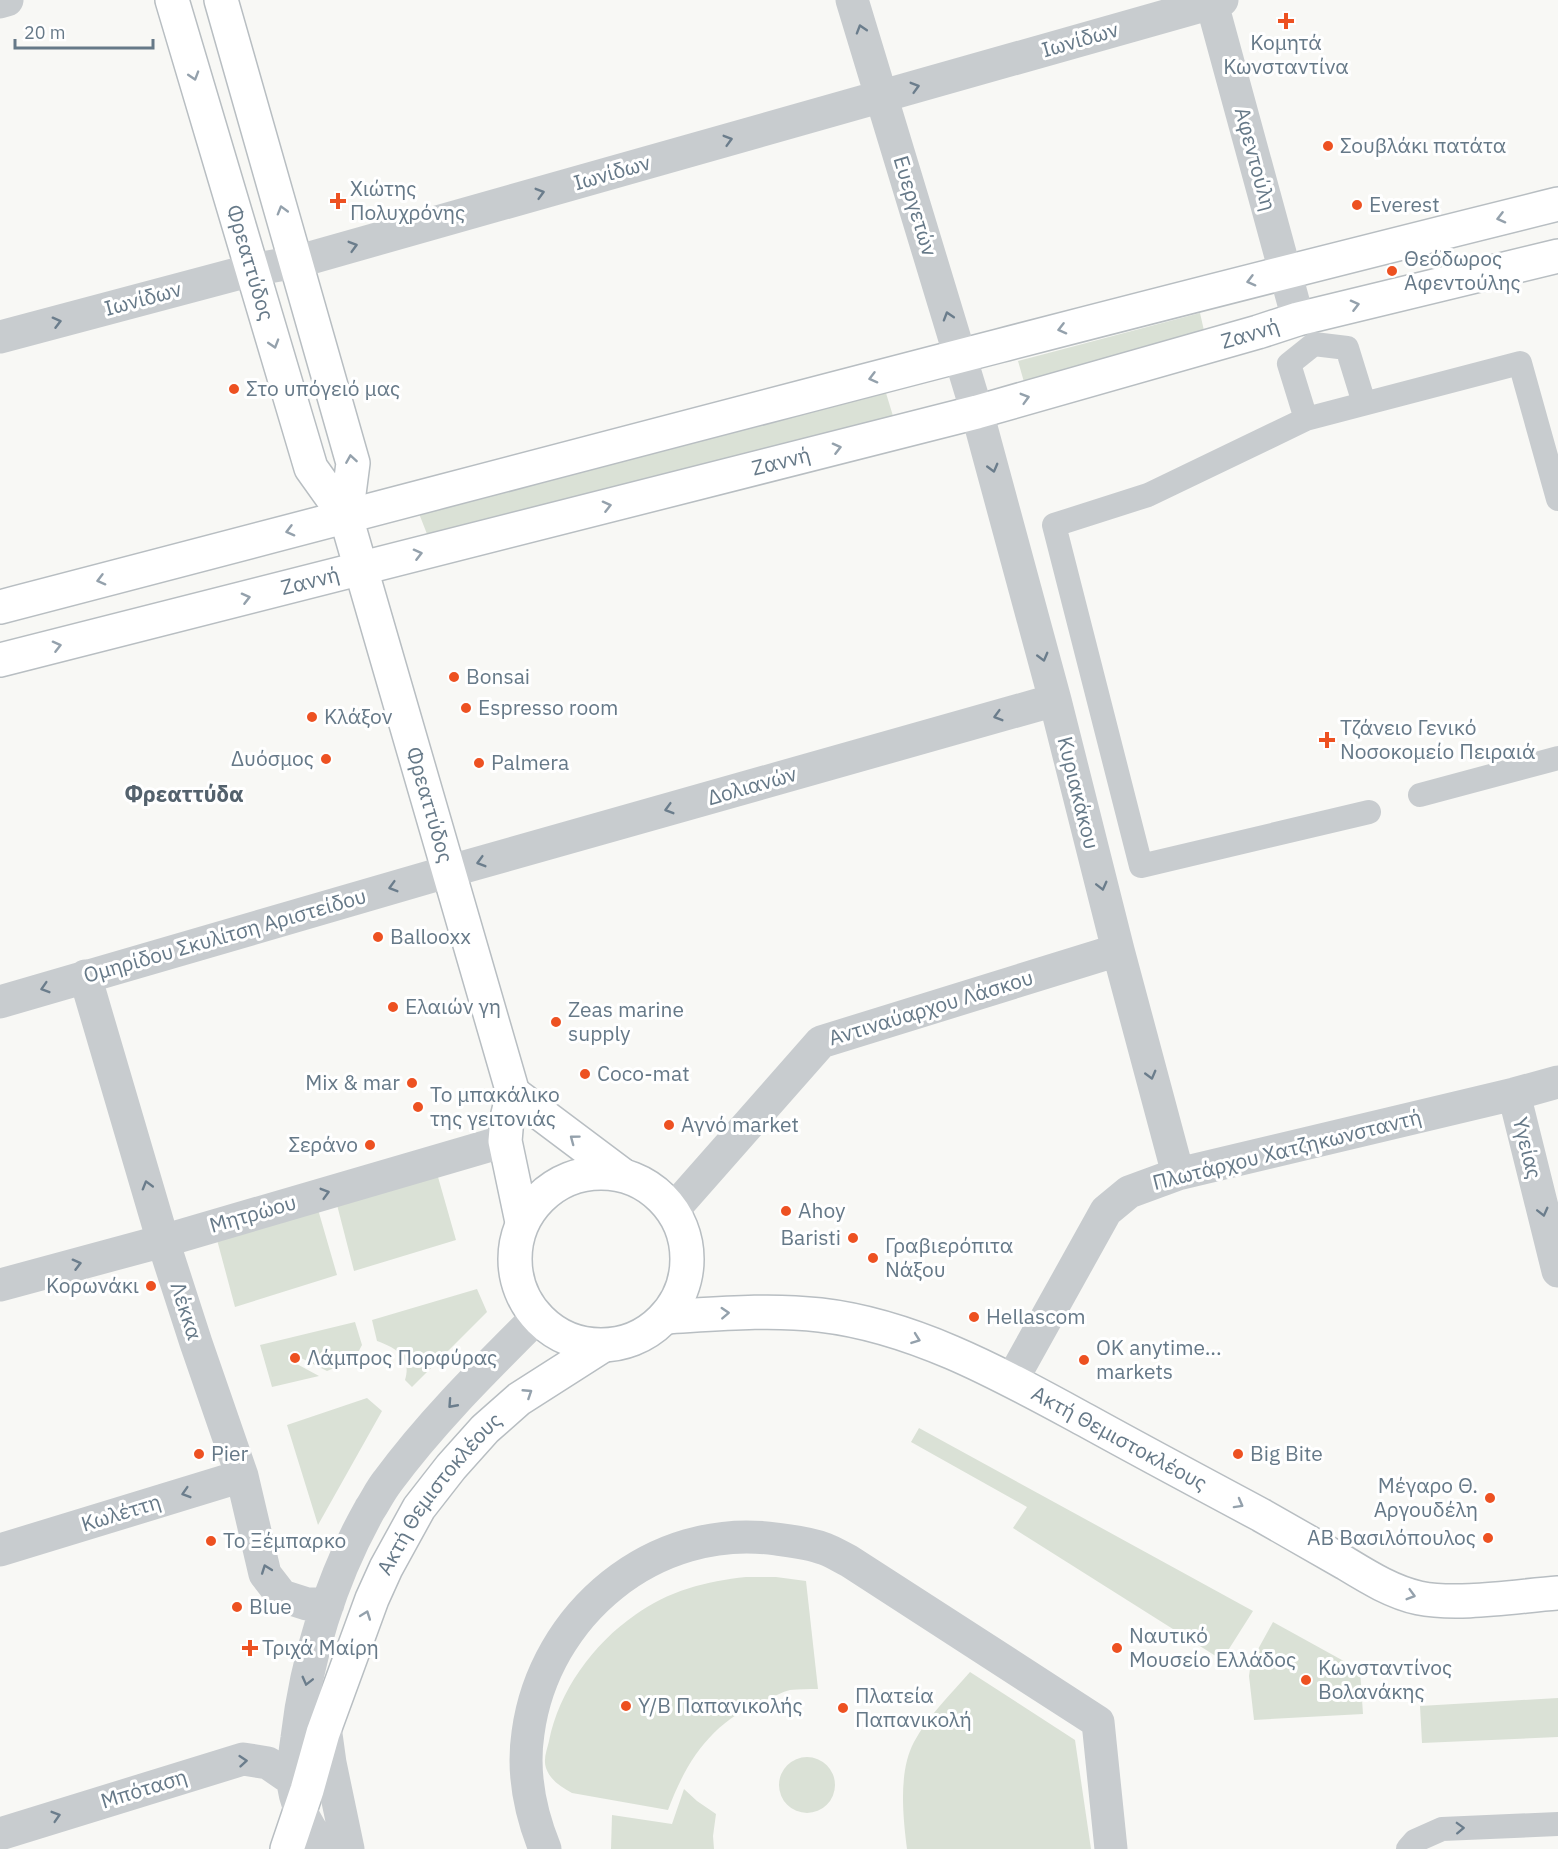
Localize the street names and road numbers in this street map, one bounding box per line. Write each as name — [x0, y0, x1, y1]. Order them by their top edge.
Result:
street label: Ιωνίδων — [1038, 15, 1122, 63]
street label: Αφεντούλη — [1229, 104, 1283, 214]
street label: Ιωνίδων — [570, 148, 654, 196]
street label: Ευεργετών — [887, 152, 945, 260]
street label: Φρεαττύδος — [221, 201, 281, 324]
street label: Ιωνίδων — [101, 274, 185, 322]
street label: Ζαννή — [1217, 311, 1283, 355]
street label: Ζαννή — [749, 440, 813, 482]
street label: Ζαννή — [278, 559, 342, 601]
street label: Κυριακάκου — [1051, 733, 1106, 852]
street label: Φρεαττύδος — [400, 743, 460, 866]
street label: Δολιανών — [704, 759, 800, 811]
street label: Ομηρίδου Σκυλίτση Αριστείδου — [80, 881, 369, 989]
street label: Αντιναύαρχου Λάσκου — [825, 963, 1037, 1052]
street label: Πλωτάρχου Χατζηκωνσταντή — [1149, 1102, 1424, 1196]
street label: Υγείας — [1507, 1114, 1549, 1182]
street label: Μητρώου — [206, 1187, 299, 1239]
street label: Λέκκα — [164, 1278, 209, 1343]
street label: Ακτή Θεμιστοκλέους — [1027, 1379, 1212, 1497]
street label: Ακτή Θεμιστοκλέους — [370, 1406, 507, 1580]
street label: Κωλέττη — [77, 1487, 164, 1537]
street label: Μπόταση — [97, 1762, 190, 1814]

